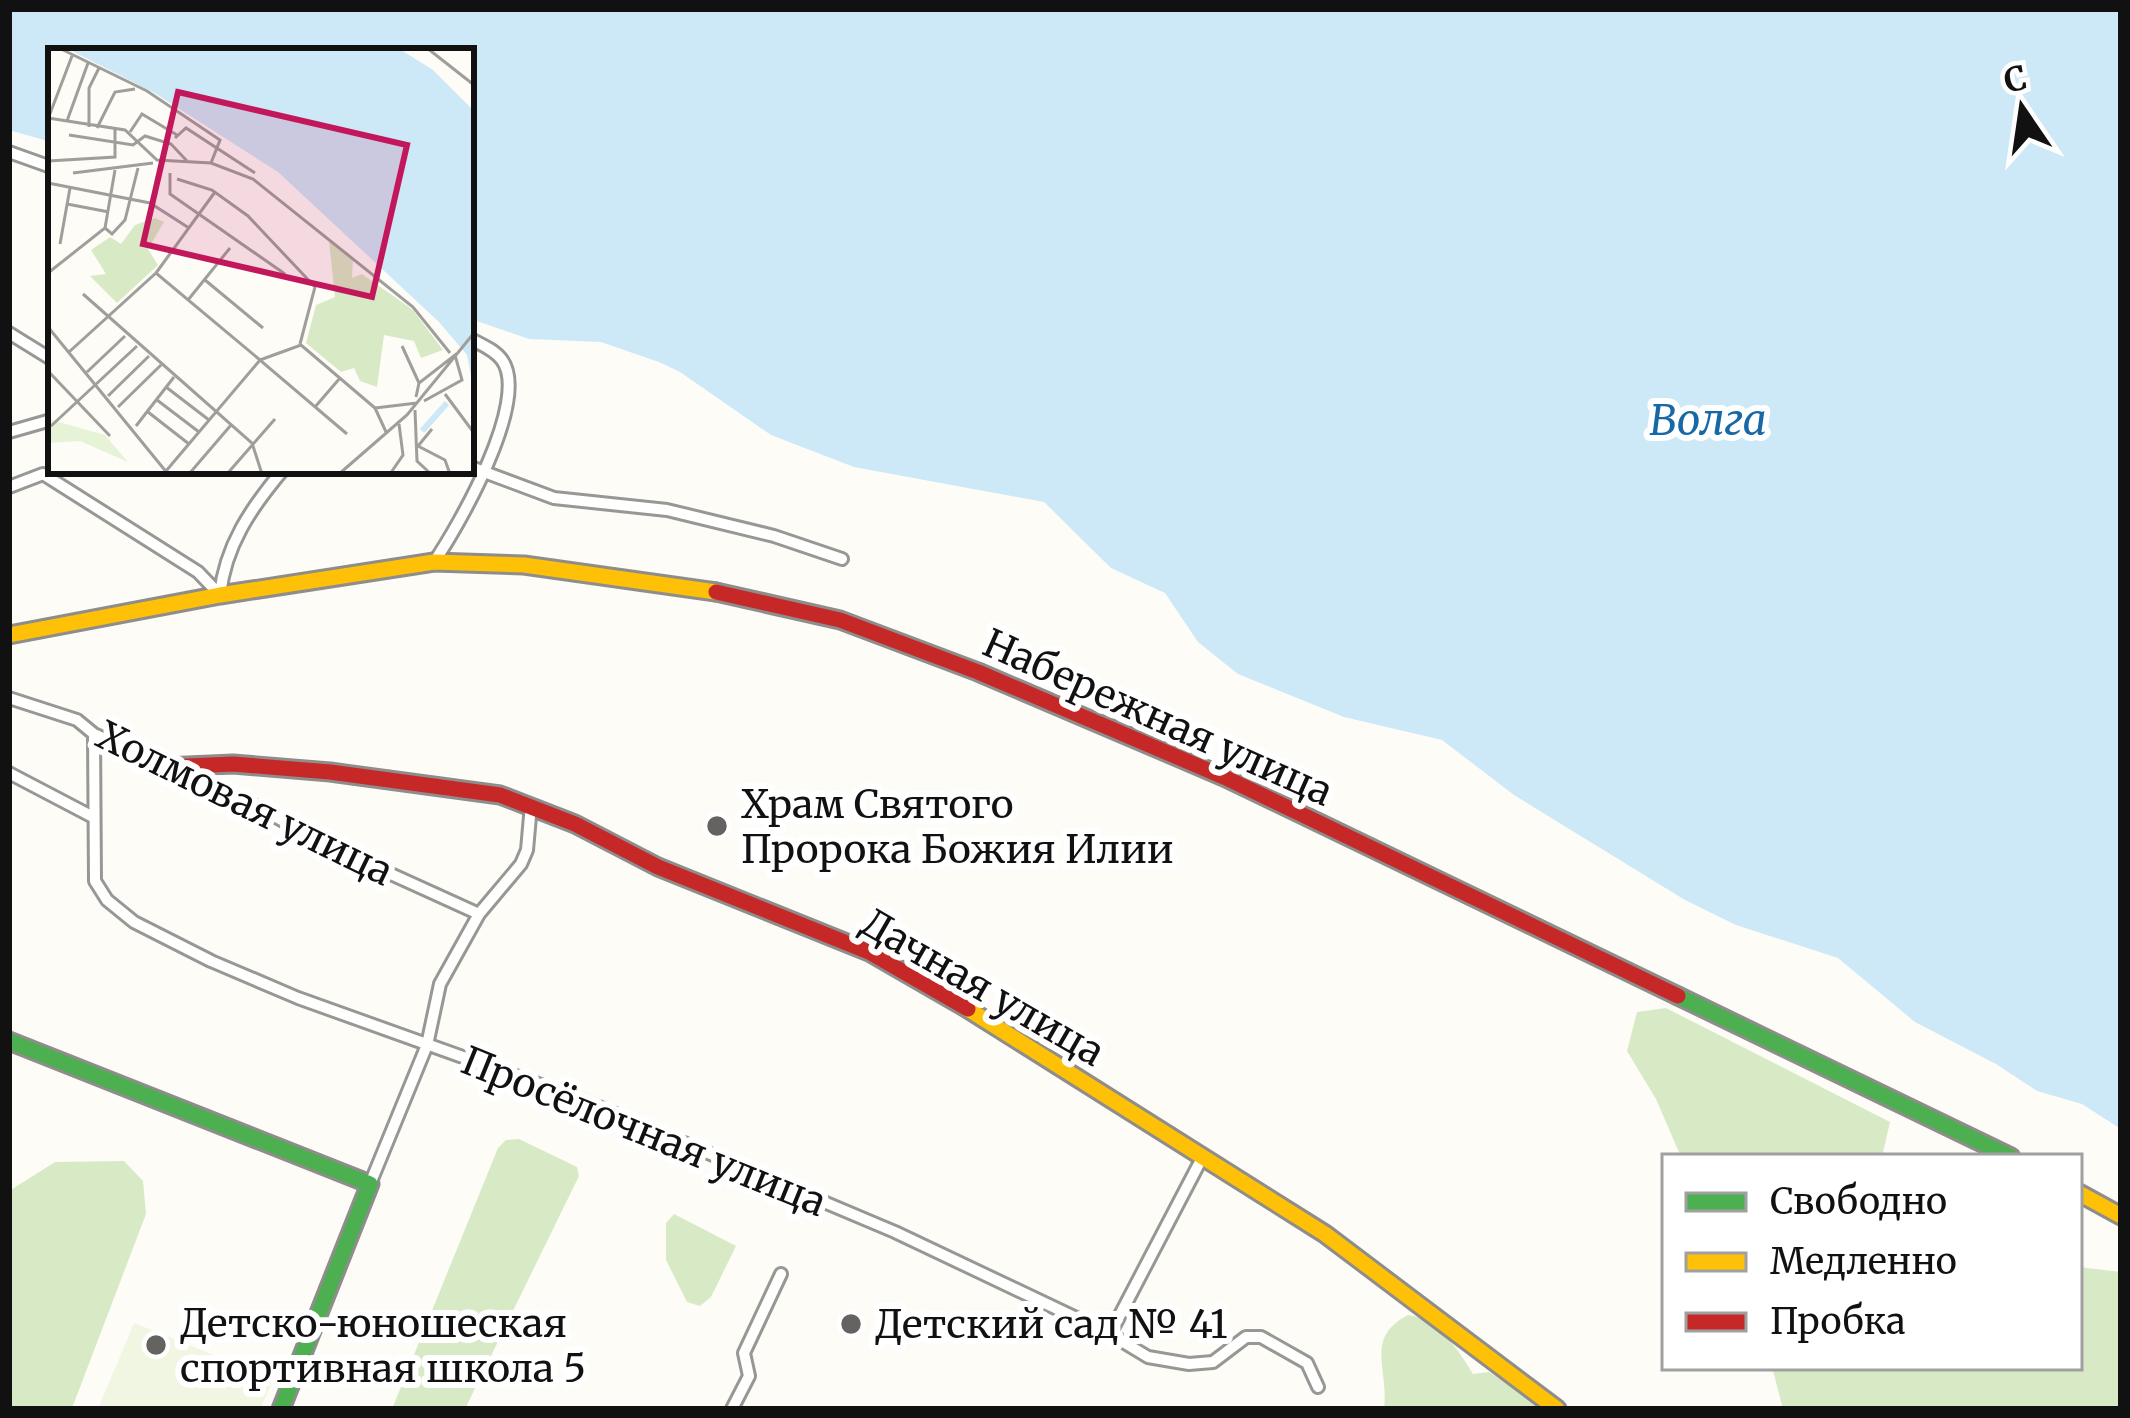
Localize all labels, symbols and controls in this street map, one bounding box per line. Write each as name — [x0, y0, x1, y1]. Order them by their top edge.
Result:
inset map — [48, 48, 474, 474]
north arrow — [1962, 48, 2082, 168]
text: С — [2000, 57, 2031, 102]
water label: Волга — [1649, 394, 1767, 446]
street label: Набережная улица — [976, 618, 1340, 817]
street label: Холмовая улица — [89, 711, 401, 896]
place label: Храм Святого Пророка Божия Илии — [741, 780, 1174, 874]
marker: Храм Святого Пророка Божия Илии — [704, 813, 730, 839]
street label: Дачная улица — [853, 898, 1113, 1077]
street label: Просёлочная улица — [454, 1036, 833, 1227]
legend — [1662, 1154, 2082, 1370]
text: Свободно — [1770, 1179, 1947, 1224]
text: Медленно — [1770, 1239, 1957, 1284]
place label: Детско-юношеская спортивная школа 5 — [180, 1299, 586, 1393]
text: Пробка — [1770, 1299, 1906, 1344]
place label: Детский сад № 41 — [875, 1300, 1228, 1349]
marker: Детский сад № 41 — [838, 1311, 864, 1337]
marker: Детско-юношеская спортивная школа 5 — [143, 1332, 169, 1358]

